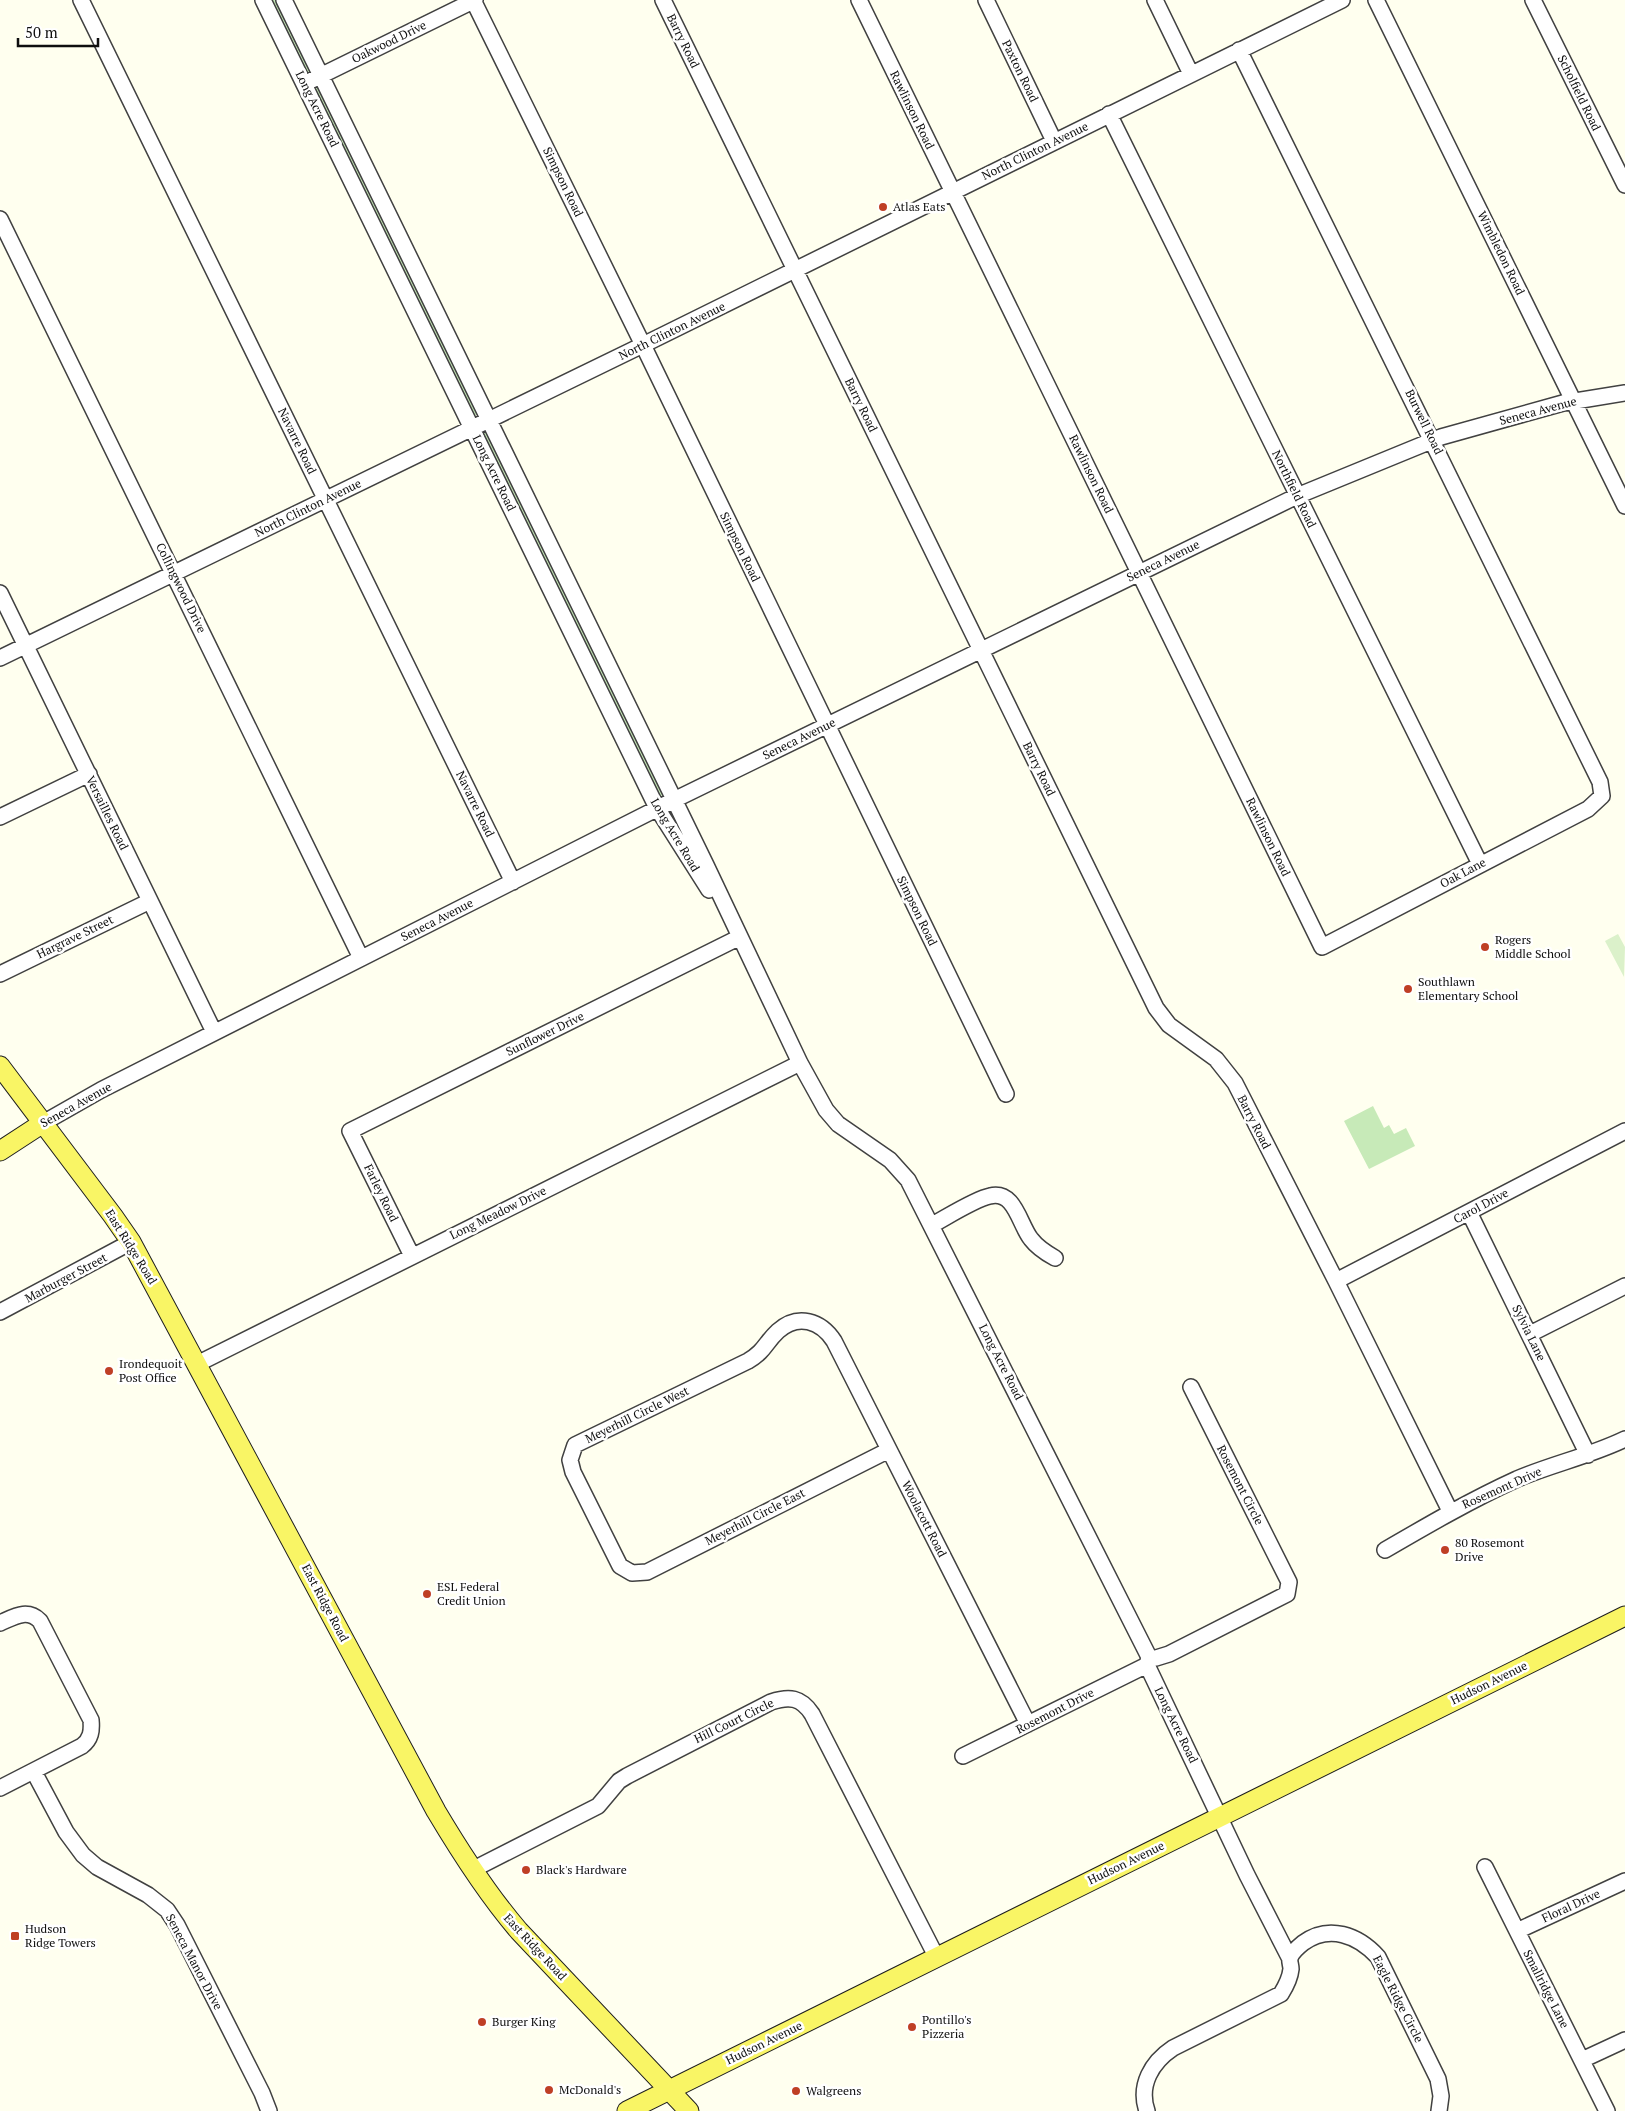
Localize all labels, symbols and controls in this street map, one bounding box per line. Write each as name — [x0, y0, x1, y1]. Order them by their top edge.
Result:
street label: Barry Road — [664, 11, 703, 71]
scale bar — [18, 15, 98, 47]
street label: Oakwood Drive — [349, 17, 429, 66]
text: 50 m — [25, 22, 58, 42]
street label: Paxton Road — [999, 37, 1042, 105]
street label: Scholfield Road — [1555, 52, 1604, 133]
street label: Long Acre Road — [293, 68, 343, 150]
street label: Rawlinson Road — [887, 68, 938, 152]
street label: North Clinton Avenue — [979, 118, 1091, 183]
street label: Simpson Road — [540, 144, 587, 219]
place label: Atlas Eats — [893, 199, 946, 214]
marker: Atlas Eats — [877, 201, 889, 213]
street label: Wimbledon Road — [1475, 208, 1528, 297]
street label: North Clinton Avenue — [616, 298, 728, 363]
street label: Barry Road — [842, 375, 881, 435]
street label: Burwell Road — [1402, 387, 1447, 457]
street label: Seneca Avenue — [1498, 393, 1578, 428]
street label: Navarre Road — [275, 405, 320, 477]
street label: Long Acre Road — [470, 432, 520, 514]
street label: Rawlinson Road — [1066, 432, 1117, 516]
street label: Northfield Road — [1269, 447, 1320, 530]
street label: North Clinton Avenue — [252, 475, 364, 540]
street label: Simpson Road — [717, 509, 764, 584]
street label: Seneca Avenue — [1124, 536, 1202, 585]
street label: Collingwood Drive — [153, 540, 210, 635]
street label: Seneca Avenue — [760, 714, 838, 763]
street label: Barry Road — [1020, 739, 1059, 799]
street label: Navarre Road — [453, 768, 498, 840]
street label: Versailles Road — [83, 773, 132, 853]
street label: Long Acre Road — [648, 795, 703, 874]
street label: Rawlinson Road — [1243, 795, 1294, 879]
street label: Oak Lane — [1437, 854, 1488, 891]
street label: Simpson Road — [894, 873, 941, 948]
street label: Seneca Avenue — [398, 895, 475, 944]
street label: Hargrave Street — [34, 911, 116, 962]
place label: Rogers Middle School — [1495, 932, 1571, 961]
marker: Rogers Middle School — [1479, 941, 1491, 953]
place label: Southlawn Elementary School — [1418, 974, 1519, 1003]
marker: Southlawn Elementary School — [1402, 983, 1414, 995]
street label: Sunflower Drive — [503, 1008, 586, 1059]
street label: Seneca Avenue — [37, 1079, 114, 1130]
street label: Barry Road — [1234, 1092, 1275, 1152]
street label: Farley Road — [361, 1161, 402, 1224]
street label: Long Meadow Drive — [447, 1183, 548, 1242]
street label: Carol Drive — [1451, 1185, 1511, 1226]
street label: East Ridge Road — [102, 1206, 161, 1287]
street label: Marburger Street — [22, 1249, 110, 1306]
street label: Sylvia Lane — [1509, 1302, 1549, 1363]
street label: Long Acre Road — [976, 1321, 1027, 1402]
place label: Irondequoit Post Office — [119, 1356, 183, 1385]
marker: Irondequoit Post Office — [103, 1365, 115, 1377]
street label: Meyerhill Circle West — [582, 1383, 692, 1446]
street label: Rosemont Circle — [1214, 1442, 1267, 1527]
street label: Rosemont Drive — [1460, 1463, 1544, 1512]
street label: Woolacott Road — [899, 1478, 950, 1560]
street label: Meyerhill Circle East — [702, 1485, 808, 1548]
place label: 80 Rosemont Drive — [1455, 1535, 1525, 1564]
marker: 80 Rosemont Drive — [1439, 1544, 1451, 1556]
street label: East Ridge Road — [299, 1561, 352, 1644]
place label: ESL Federal Credit Union — [437, 1579, 506, 1608]
marker: ESL Federal Credit Union — [421, 1588, 433, 1600]
street label: Hudson Avenue — [1448, 1658, 1529, 1708]
street label: Rosemont Drive — [1013, 1684, 1096, 1737]
street label: Long Acre Road — [1152, 1684, 1202, 1766]
street label: Hill Court Circle — [692, 1695, 776, 1746]
street label: Hudson Avenue — [1085, 1838, 1166, 1888]
place label: Black's Hardware — [536, 1862, 627, 1877]
marker: Black's Hardware — [520, 1864, 532, 1876]
street label: Floral Drive — [1539, 1886, 1602, 1926]
street label: East Ridge Road — [501, 1910, 570, 1983]
street label: Seneca Manor Drive — [163, 1911, 226, 2012]
place label: Hudson Ridge Towers — [25, 1921, 96, 1950]
marker: Hudson Ridge Towers — [9, 1930, 21, 1942]
street label: Smallridge Lane — [1520, 1947, 1573, 2031]
street label: Eagle Ridge Circle — [1370, 1952, 1427, 2045]
place label: Pontillo's Pizzeria — [922, 2012, 972, 2041]
place label: Burger King — [492, 2014, 556, 2029]
marker: Burger King — [476, 2016, 488, 2028]
street label: Hudson Avenue — [723, 2018, 804, 2068]
marker: Pontillo's Pizzeria — [906, 2021, 918, 2033]
place label: McDonald's — [559, 2082, 621, 2097]
place label: Walgreens — [806, 2083, 861, 2098]
marker: McDonald's — [543, 2084, 555, 2096]
marker: Walgreens — [790, 2085, 802, 2097]

